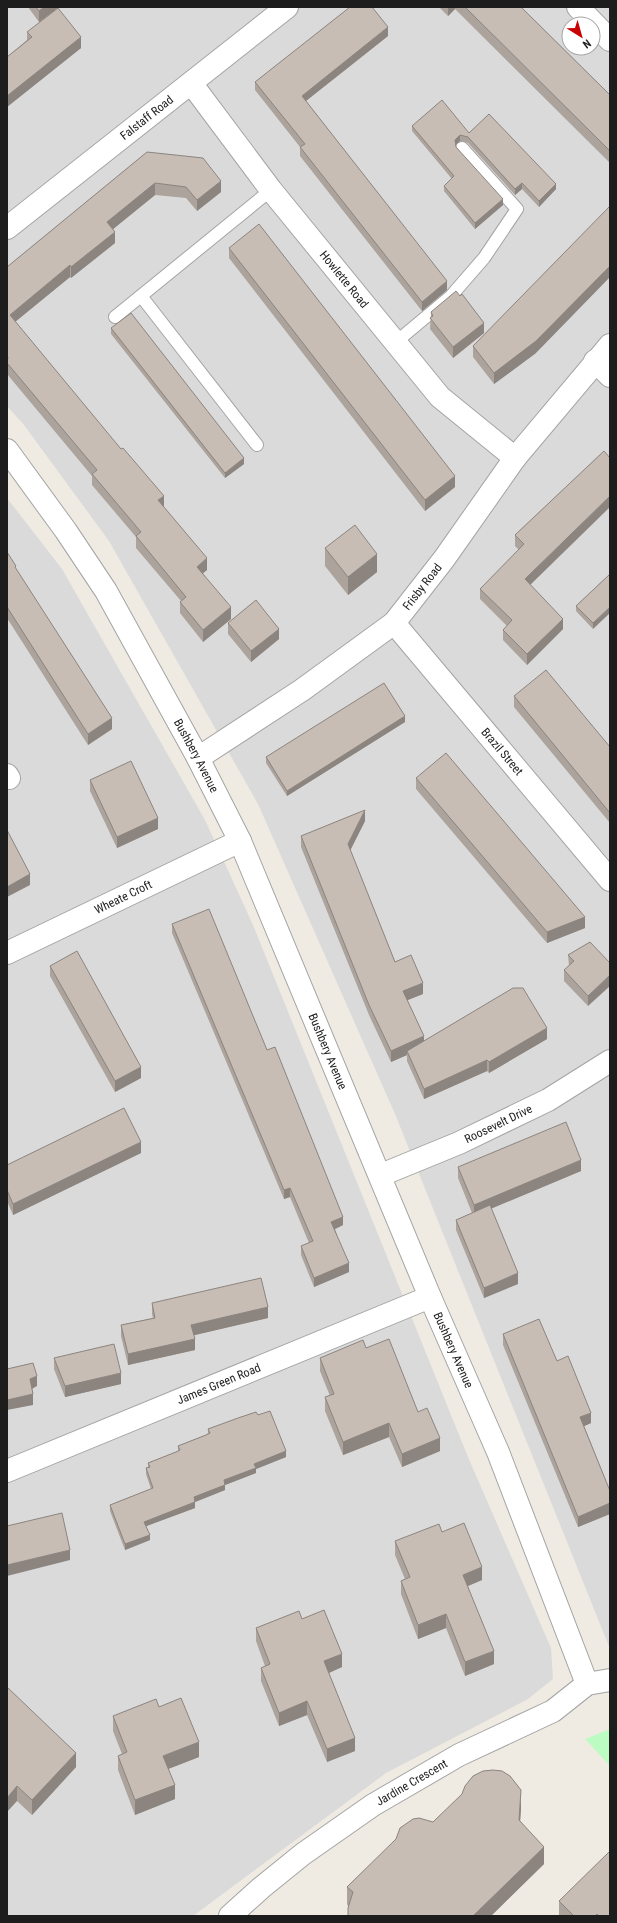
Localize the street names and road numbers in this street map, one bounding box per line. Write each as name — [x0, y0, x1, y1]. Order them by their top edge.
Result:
street label: Falstaff Road — [118, 93, 176, 143]
street label: Howlette Road — [317, 248, 371, 311]
street label: Frisby Road — [400, 561, 445, 613]
street label: Bushbery Avenue — [171, 716, 221, 795]
street label: Brazil Street — [478, 725, 526, 778]
street label: Wheate Croft — [92, 877, 155, 917]
street label: Bushbery Avenue — [306, 1011, 350, 1092]
street label: Roosevelt Drive — [462, 1102, 535, 1146]
street label: Bushbery Avenue — [431, 1310, 476, 1390]
street label: James Green Road — [175, 1360, 263, 1407]
street label: Jardine Crescent — [374, 1756, 450, 1809]

